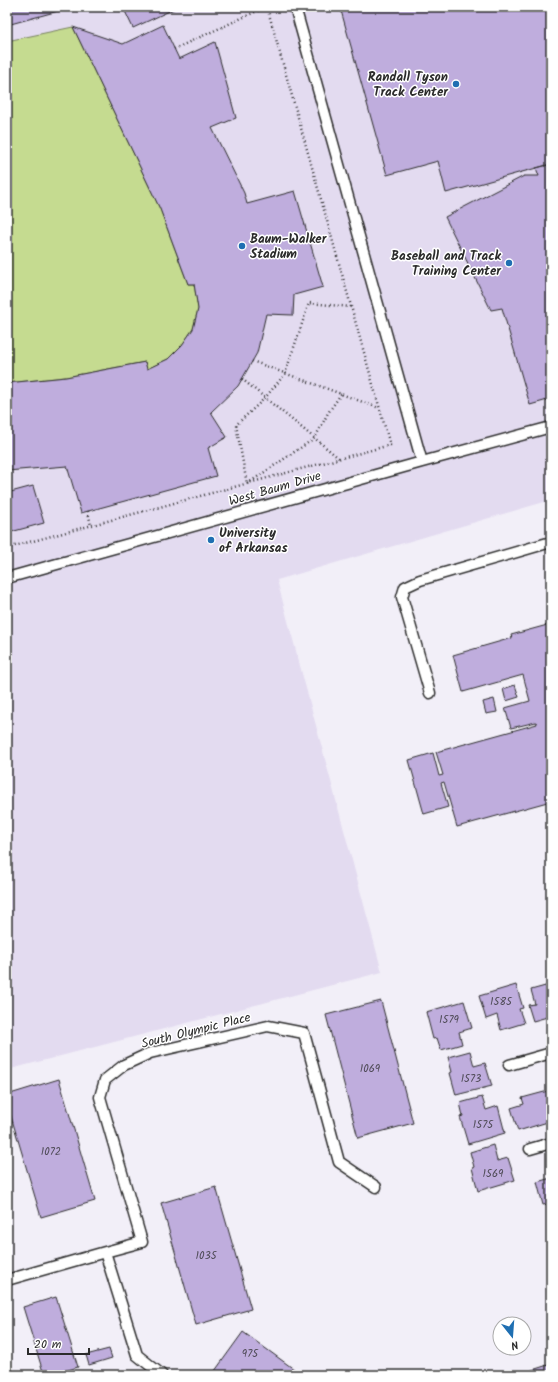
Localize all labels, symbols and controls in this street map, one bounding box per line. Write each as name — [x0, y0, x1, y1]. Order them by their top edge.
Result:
place label: Randall Tyson Track Center — [368, 67, 449, 103]
marker: Randall Tyson Track Center — [451, 79, 461, 89]
place label: Baum-Walker Stadium — [250, 229, 328, 265]
marker: Baum-Walker Stadium — [237, 241, 247, 251]
place label: Baseball and Track Training Center — [391, 246, 502, 282]
marker: Baseball and Track Training Center — [504, 258, 514, 268]
street label: West Baum Drive — [226, 466, 324, 512]
place label: University of Arkansas — [219, 523, 288, 559]
marker: University of Arkansas — [206, 535, 216, 545]
house number: 1585 — [490, 993, 513, 1011]
street label: South Olympic Place — [139, 1007, 253, 1055]
house number: 1579 — [439, 1011, 460, 1029]
house number: 1069 — [360, 1060, 381, 1078]
house number: 1573 — [461, 1070, 481, 1088]
house number: 1575 — [473, 1116, 494, 1134]
house number: 1072 — [41, 1143, 61, 1161]
house number: 1569 — [483, 1165, 504, 1183]
house number: 1035 — [195, 1247, 218, 1265]
north arrow — [492, 1316, 532, 1356]
scale bar — [28, 1330, 89, 1356]
text: 20 m — [34, 1335, 62, 1354]
text: N — [509, 1335, 521, 1354]
house number: 975 — [242, 1345, 259, 1363]

